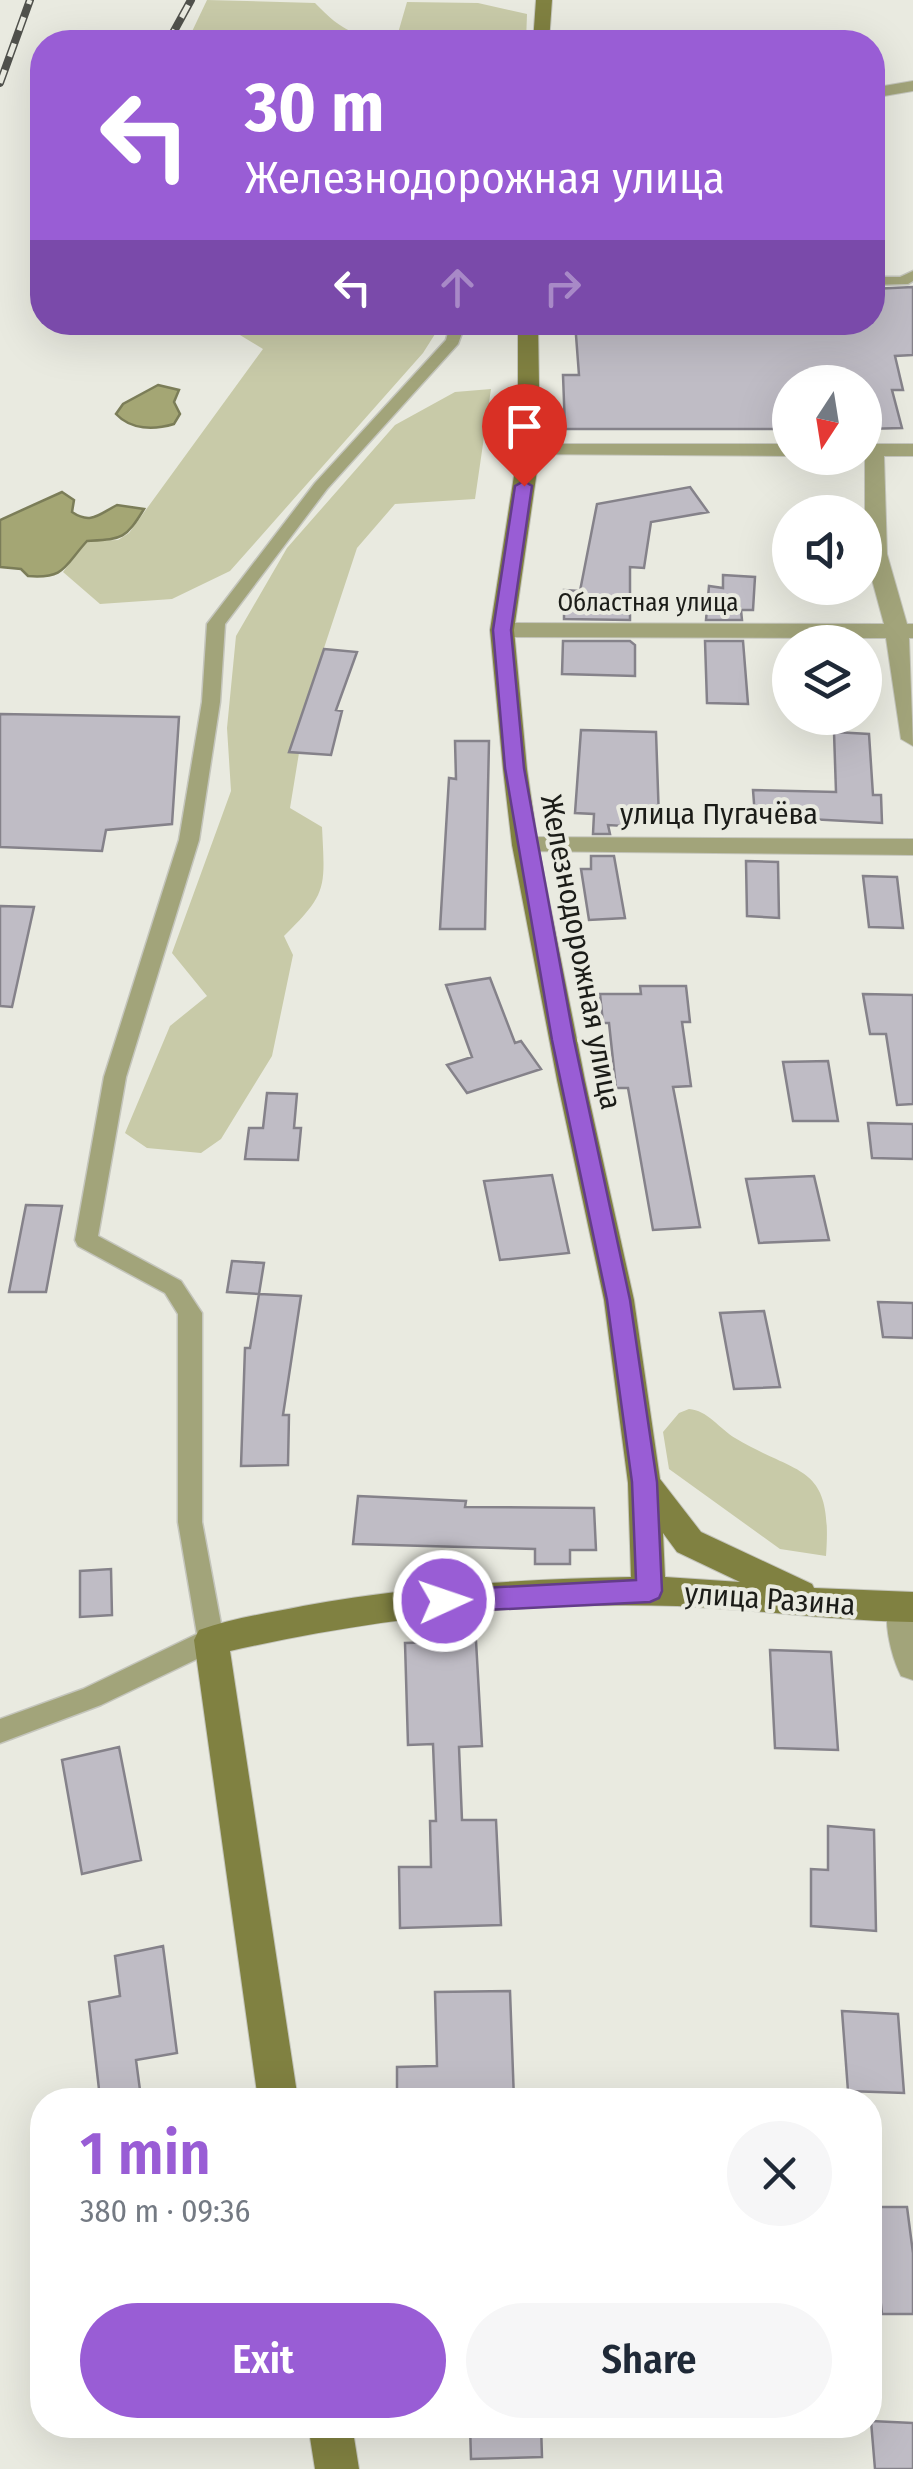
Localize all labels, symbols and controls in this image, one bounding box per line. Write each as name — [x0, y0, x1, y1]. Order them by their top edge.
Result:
text: 30 m — [245, 66, 384, 150]
icon: left — [80, 70, 210, 200]
text: Железнодорожная улица — [245, 151, 725, 205]
icon: left — [325, 260, 380, 315]
icon: ahead — [430, 260, 485, 315]
icon: right — [535, 260, 590, 315]
north arrow — [772, 365, 882, 475]
map controls — [772, 365, 882, 735]
pin — [482, 384, 567, 487]
icon: arrive — [497, 399, 552, 454]
button: sound — [772, 495, 882, 605]
street label: Областная улица — [558, 588, 738, 618]
button: layers — [772, 625, 882, 735]
street label: Железнодорожная улица — [533, 792, 629, 1112]
street label: улица Пугачёва — [620, 796, 818, 832]
position arrow — [392, 1549, 496, 1653]
street label: улица Разина — [683, 1575, 857, 1623]
text: 1 min — [80, 2118, 211, 2190]
button: close — [727, 2121, 832, 2226]
text: 380 m · 09:36 — [80, 2192, 250, 2230]
button: Exit — [80, 2303, 446, 2418]
button: Share — [466, 2303, 832, 2418]

